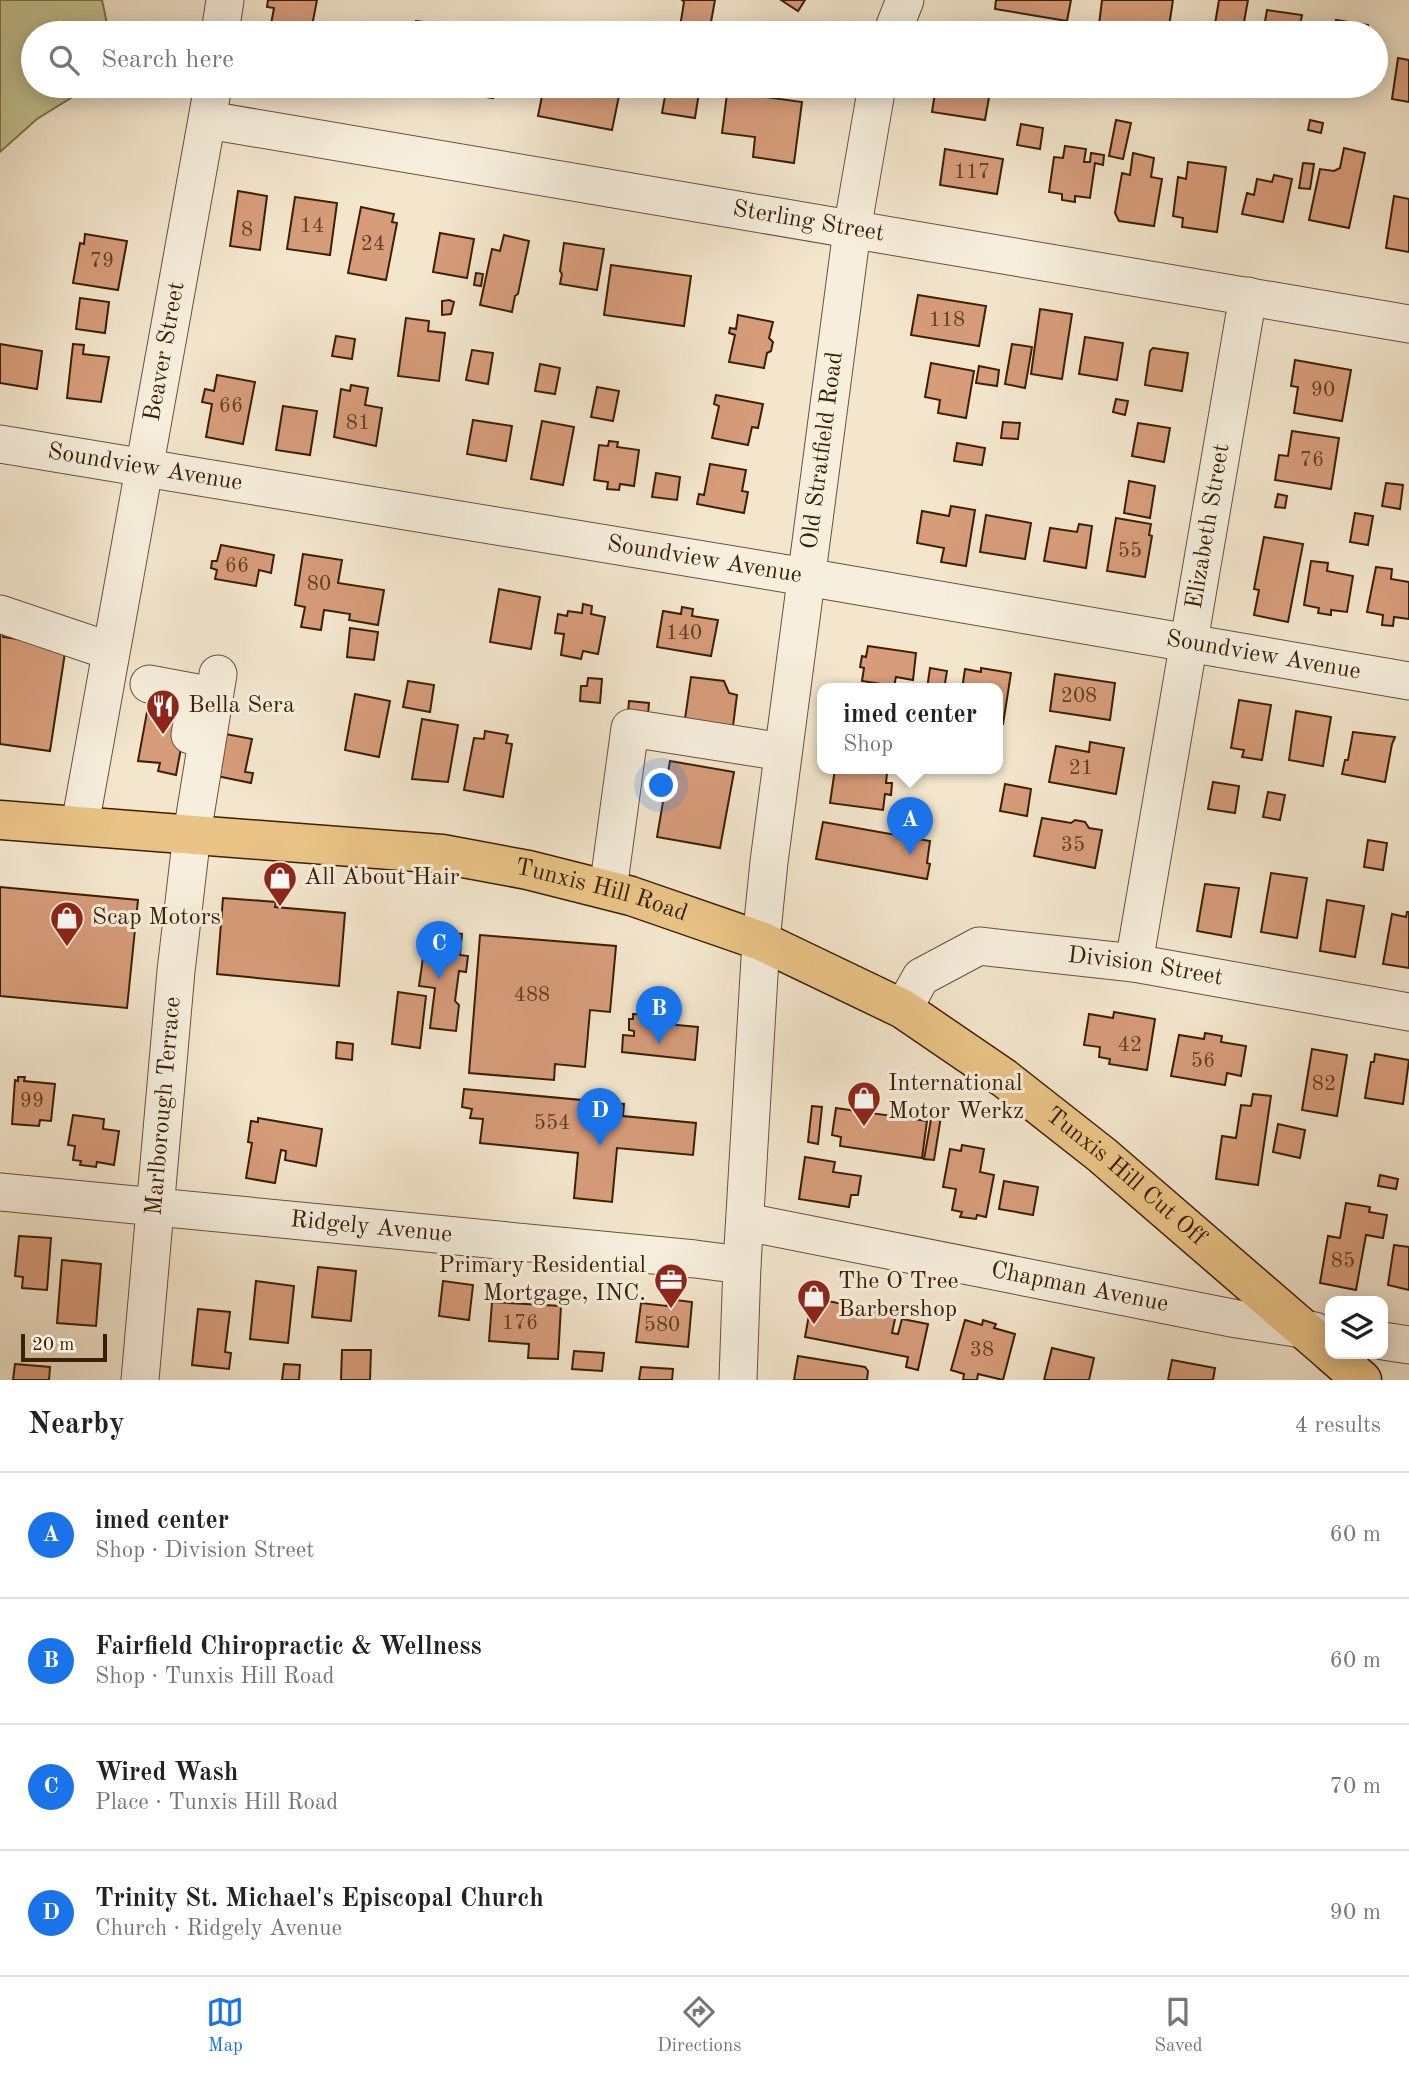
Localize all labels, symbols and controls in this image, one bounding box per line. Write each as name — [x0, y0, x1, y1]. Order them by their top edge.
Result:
search box — [21, 21, 1388, 98]
icon: search — [45, 41, 83, 79]
text: Search here — [101, 47, 234, 73]
house number: 117 — [954, 162, 990, 183]
street label: Sterling Street — [731, 197, 886, 247]
house number: 14 — [300, 216, 324, 237]
house number: 8 — [241, 220, 253, 241]
house number: 24 — [361, 234, 385, 255]
house number: 79 — [90, 251, 114, 272]
street label: Beaver Street — [141, 280, 190, 423]
house number: 118 — [929, 310, 965, 331]
street label: Old Stratfield Road — [798, 350, 848, 551]
house number: 90 — [1311, 380, 1335, 401]
house number: 66 — [219, 396, 243, 417]
house number: 81 — [346, 413, 370, 434]
street label: Soundview Avenue — [46, 440, 244, 496]
street label: Elizabeth Street — [1183, 442, 1235, 611]
house number: 76 — [1300, 450, 1324, 471]
street label: Soundview Avenue — [605, 532, 804, 588]
house number: 55 — [1118, 541, 1142, 562]
house number: 66 — [225, 556, 249, 577]
house number: 80 — [307, 574, 331, 595]
house number: 140 — [666, 623, 702, 644]
street label: Soundview Avenue — [1164, 627, 1362, 684]
popup — [817, 683, 1003, 774]
house number: 208 — [1061, 686, 1097, 707]
restaurant icon: Bella Sera — [144, 687, 182, 736]
place label: Bella Sera — [188, 694, 295, 718]
text: imed center — [843, 702, 977, 728]
text: Shop — [843, 733, 893, 756]
house number: 21 — [1069, 758, 1093, 779]
your location — [644, 768, 678, 802]
pin: A — [887, 797, 933, 855]
house number: 35 — [1061, 835, 1085, 856]
street label: Tunxis Hill Road — [513, 856, 691, 927]
shop icon: All About Hair — [261, 859, 299, 908]
place label: All About Hair — [304, 866, 460, 890]
shop icon: Scap Motors — [48, 899, 86, 948]
place label: Scap Motors — [92, 906, 221, 930]
pin: C — [416, 921, 462, 979]
street label: Division Street — [1066, 944, 1225, 991]
house number: 488 — [514, 985, 550, 1006]
pin: B — [636, 986, 682, 1044]
street label: Marlborough Terrace — [143, 996, 186, 1216]
house number: 42 — [1118, 1035, 1142, 1056]
house number: 56 — [1191, 1051, 1215, 1072]
place label: International Motor Werkz — [888, 1072, 1024, 1124]
house number: 82 — [1312, 1074, 1336, 1095]
shop icon: International Motor Werkz — [845, 1079, 883, 1128]
pin: D — [577, 1088, 623, 1146]
house number: 99 — [20, 1091, 44, 1112]
street label: Tunxis Hill Cut Off — [1041, 1103, 1211, 1251]
house number: 554 — [534, 1113, 570, 1134]
street label: Ridgely Avenue — [289, 1208, 453, 1248]
house number: 85 — [1331, 1251, 1355, 1272]
place label: Primary Residential Mortgage, INC. — [438, 1254, 646, 1306]
street label: Chapman Avenue — [989, 1259, 1170, 1317]
office icon: Primary Residential Mortgage, INC. — [652, 1261, 690, 1310]
place label: The O Tree Barbershop — [838, 1270, 959, 1322]
shop icon: The O Tree Barbershop — [795, 1277, 833, 1326]
map controls — [1325, 1296, 1388, 1359]
button: layers — [1325, 1296, 1388, 1359]
house number: 176 — [502, 1313, 538, 1334]
house number: 580 — [644, 1315, 680, 1336]
scale bar — [21, 1331, 107, 1363]
text: 20 m — [32, 1336, 74, 1355]
house number: 38 — [970, 1340, 994, 1361]
text: Nearby — [28, 1410, 125, 1440]
text: 4 results — [1295, 1414, 1381, 1437]
text: imed center — [95, 1508, 229, 1534]
text: A — [42, 1523, 60, 1546]
text: 60 m — [1330, 1523, 1381, 1546]
text: Shop · Division Street — [95, 1539, 314, 1562]
text: Fairfield Chiropractic & Wellness — [95, 1634, 482, 1660]
text: B — [43, 1649, 59, 1672]
text: 60 m — [1330, 1649, 1381, 1672]
text: Shop · Tunxis Hill Road — [95, 1665, 335, 1688]
text: Wired Wash — [95, 1760, 238, 1786]
text: C — [43, 1775, 59, 1798]
text: 70 m — [1330, 1775, 1381, 1798]
text: Place · Tunxis Hill Road — [95, 1791, 338, 1814]
text: Trinity St. Michael's Episcopal Church — [95, 1886, 544, 1912]
text: D — [42, 1901, 60, 1924]
text: 90 m — [1330, 1901, 1381, 1924]
text: Church · Ridgely Avenue — [95, 1917, 342, 1940]
tab: Map — [206, 1993, 244, 2058]
tab: Directions — [657, 1993, 742, 2058]
tab: Saved — [1154, 1993, 1203, 2058]

